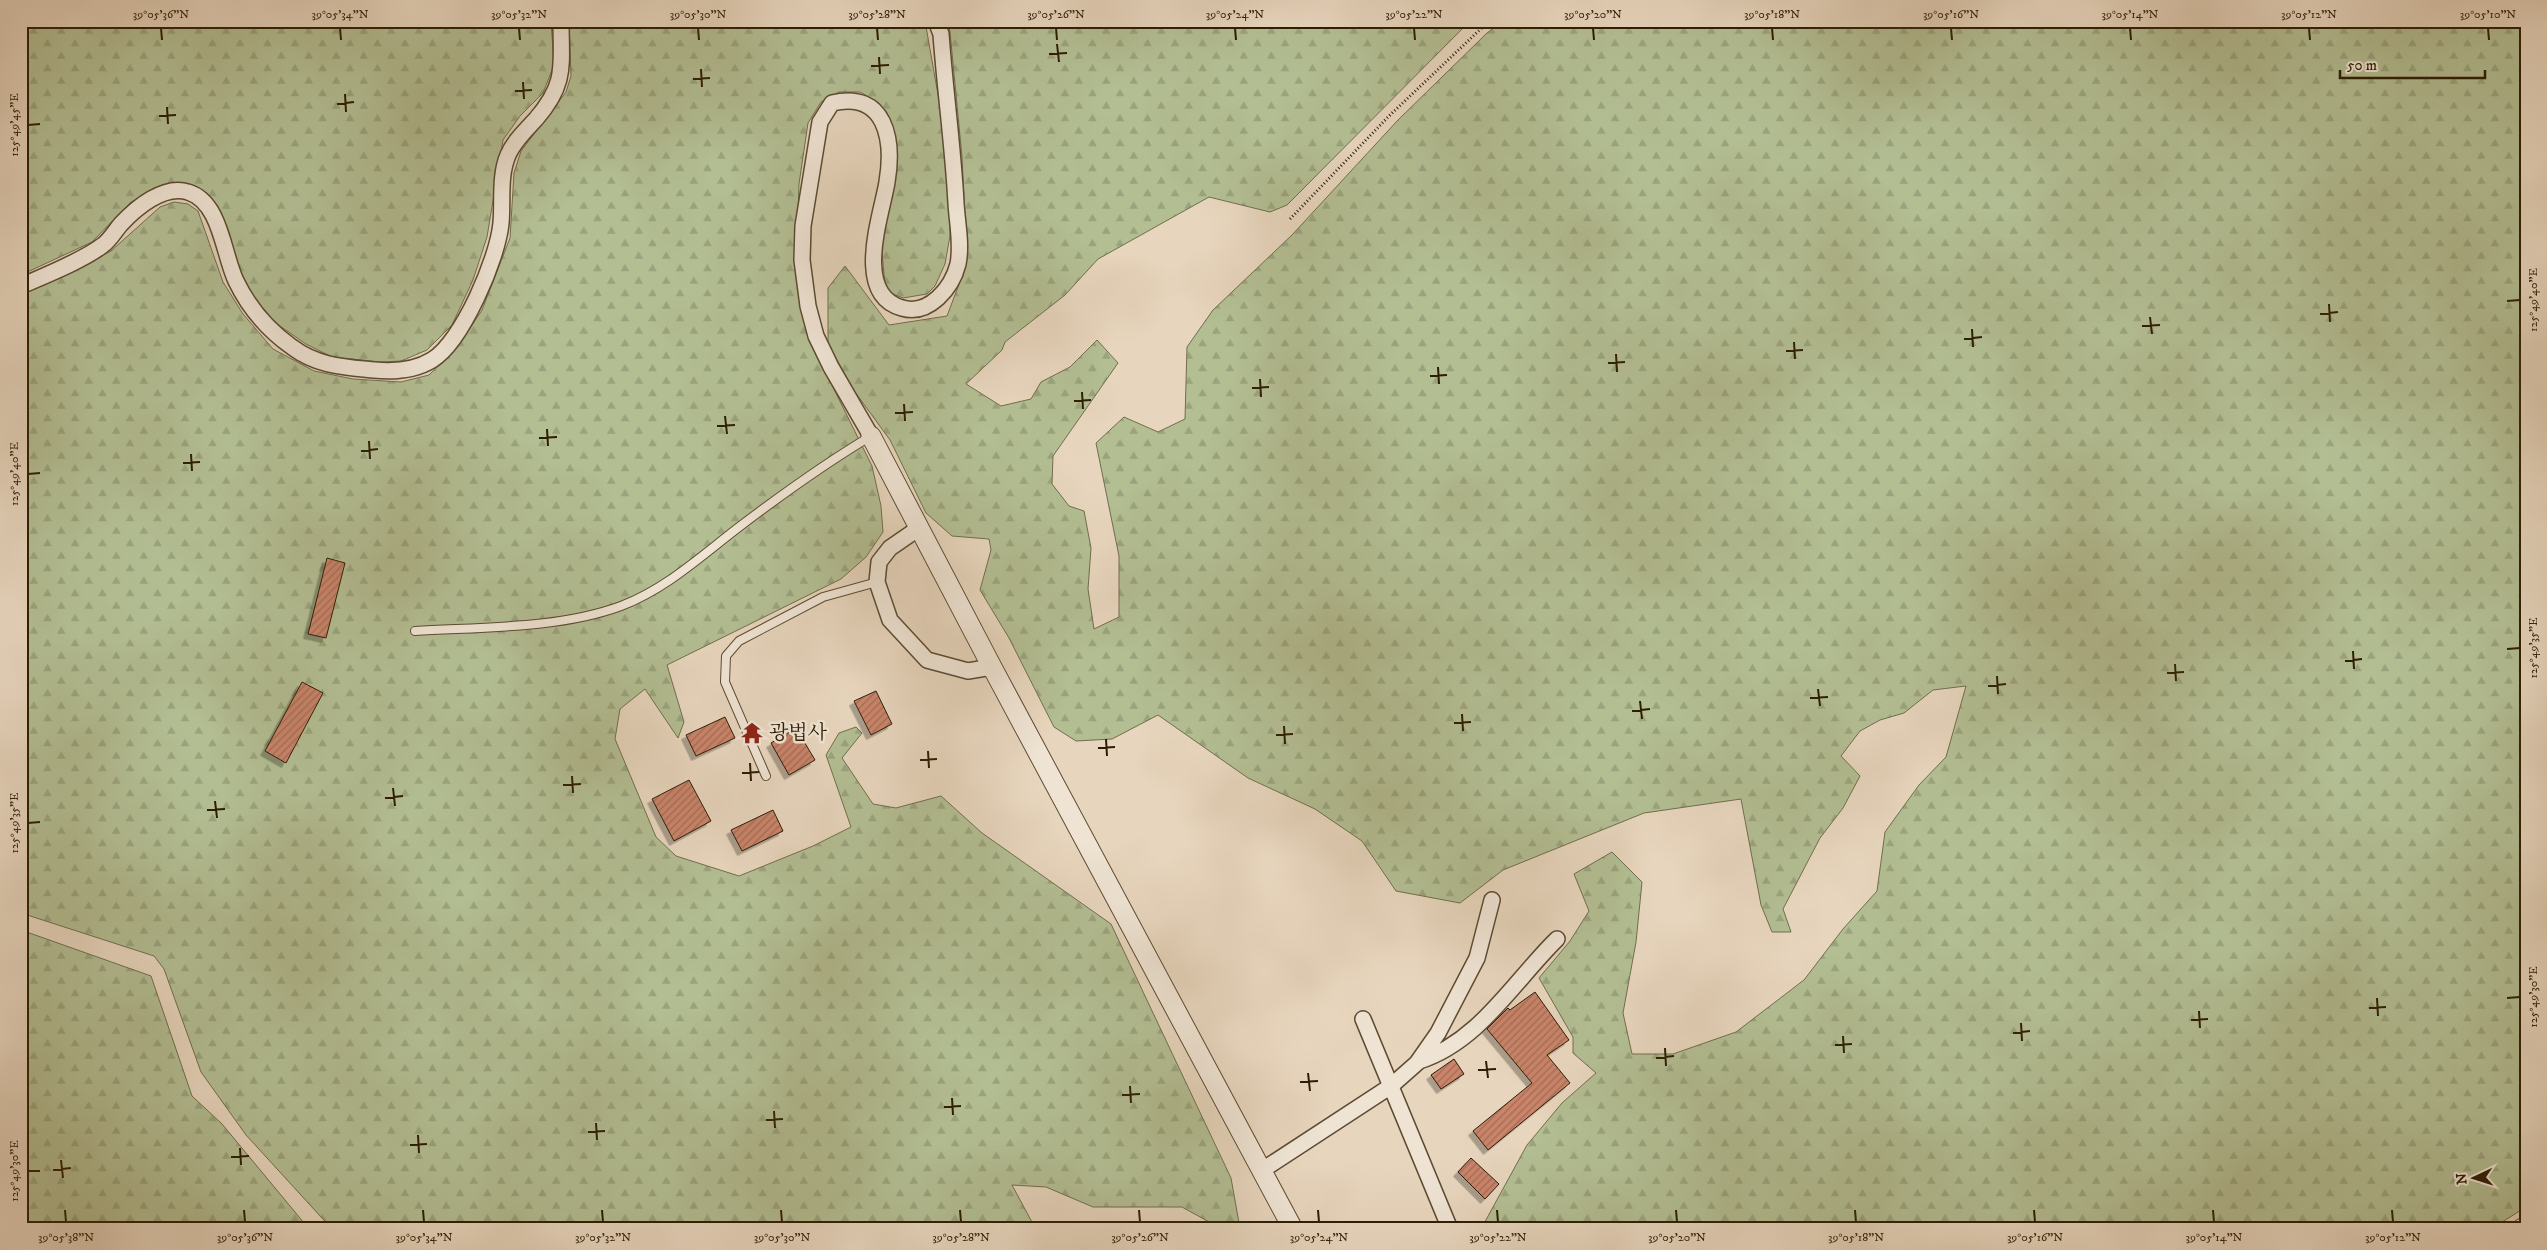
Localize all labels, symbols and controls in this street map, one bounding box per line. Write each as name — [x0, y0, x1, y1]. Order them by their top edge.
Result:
text: 39°05'36"N — [133, 7, 189, 22]
text: 39°05'34"N — [312, 7, 369, 22]
text: 39°05'32"N — [491, 7, 547, 22]
text: 39°05'30"N — [670, 7, 726, 22]
text: 39°05'28"N — [848, 7, 906, 22]
text: 39°05'26"N — [1027, 7, 1085, 22]
text: 39°05'24"N — [1206, 7, 1264, 22]
text: 39°05'22"N — [1385, 7, 1443, 22]
text: 39°05'20"N — [1564, 7, 1622, 22]
text: 39°05'18"N — [1744, 7, 1800, 22]
text: 39°05'16"N — [1923, 7, 1979, 22]
text: 39°05'14"N — [2102, 7, 2159, 22]
text: 39°05'12"N — [2281, 7, 2337, 22]
text: 39°05'10"N — [2460, 7, 2516, 22]
scale bar — [2340, 48, 2484, 80]
text: 50 m — [2347, 56, 2377, 75]
text: 125°49'45"E — [7, 93, 22, 157]
text: 125°49'40"E — [2526, 268, 2541, 332]
text: 125°49'40"E — [7, 442, 22, 506]
text: 125°49'35"E — [2526, 617, 2541, 678]
temple icon: 광법사 — [739, 720, 765, 746]
place label: 광법사 — [769, 721, 828, 746]
text: 125°49'35"E — [7, 792, 22, 853]
text: 125°49'30"E — [2526, 966, 2541, 1028]
text: 125°49'30"E — [7, 1140, 22, 1202]
north arrow — [2450, 1152, 2500, 1202]
text: N — [2453, 1172, 2471, 1185]
text: 39°05'38"N — [38, 1230, 94, 1245]
text: 39°05'36"N — [217, 1230, 273, 1245]
text: 39°05'34"N — [396, 1230, 453, 1245]
text: 39°05'32"N — [575, 1230, 631, 1245]
text: 39°05'30"N — [754, 1230, 810, 1245]
text: 39°05'28"N — [932, 1230, 990, 1245]
text: 39°05'26"N — [1111, 1230, 1169, 1245]
text: 39°05'24"N — [1290, 1230, 1348, 1245]
text: 39°05'22"N — [1469, 1230, 1527, 1245]
text: 39°05'20"N — [1648, 1230, 1706, 1245]
text: 39°05'18"N — [1828, 1230, 1884, 1245]
text: 39°05'16"N — [2007, 1230, 2063, 1245]
text: 39°05'14"N — [2186, 1230, 2243, 1245]
text: 39°05'12"N — [2365, 1230, 2421, 1245]

